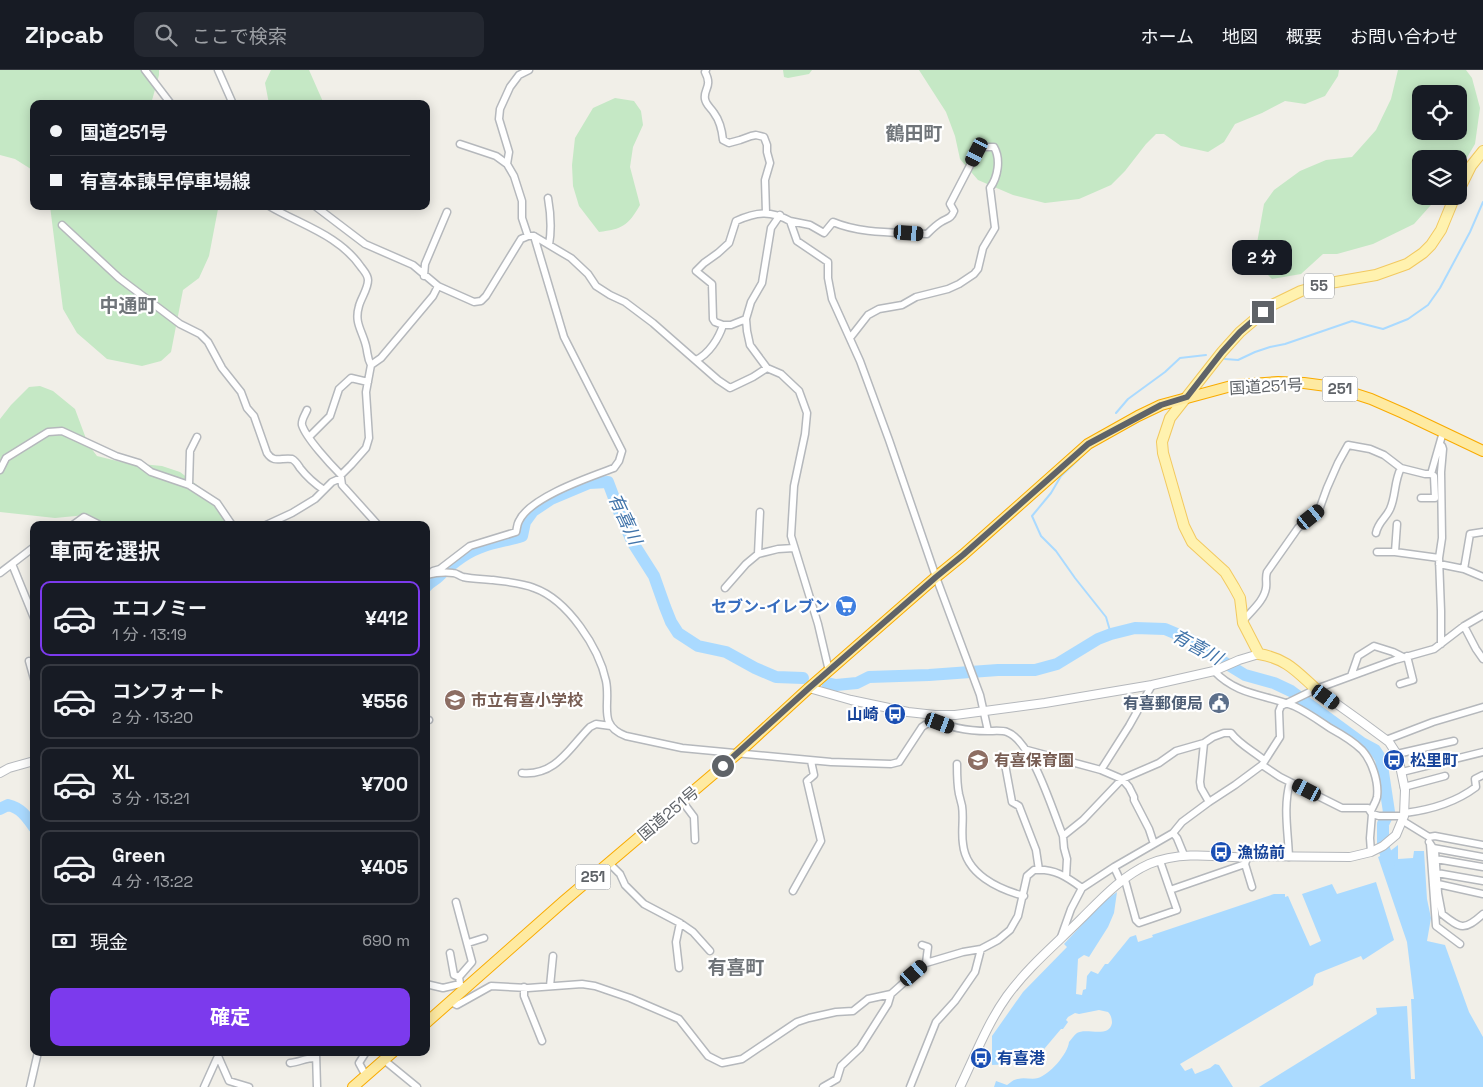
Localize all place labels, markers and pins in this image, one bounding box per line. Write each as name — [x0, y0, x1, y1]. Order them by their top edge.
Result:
supermarket icon: セブン-イレブン — [834, 594, 858, 618]
place label: セブン-イレブン — [711, 596, 830, 617]
school or university icon: 市立有喜小学校 — [443, 688, 467, 712]
place label: 市立有喜小学校 — [471, 690, 583, 711]
public building icon: 有喜郵便局 — [1207, 691, 1231, 715]
place label: 有喜郵便局 — [1123, 693, 1203, 714]
bus stop icon: 山崎 — [883, 702, 907, 726]
place label: 山崎 — [847, 704, 879, 725]
school or university icon: 有喜保育園 — [966, 748, 990, 772]
bus stop icon: 松里町 — [1382, 748, 1406, 772]
place label: 有喜保育園 — [994, 750, 1074, 771]
place label: 松里町 — [1410, 750, 1458, 771]
bus stop icon: 漁協前 — [1209, 840, 1233, 864]
place label: 漁協前 — [1237, 842, 1285, 863]
bus stop icon: 有喜港 — [969, 1046, 993, 1070]
place label: 有喜港 — [997, 1048, 1045, 1069]

